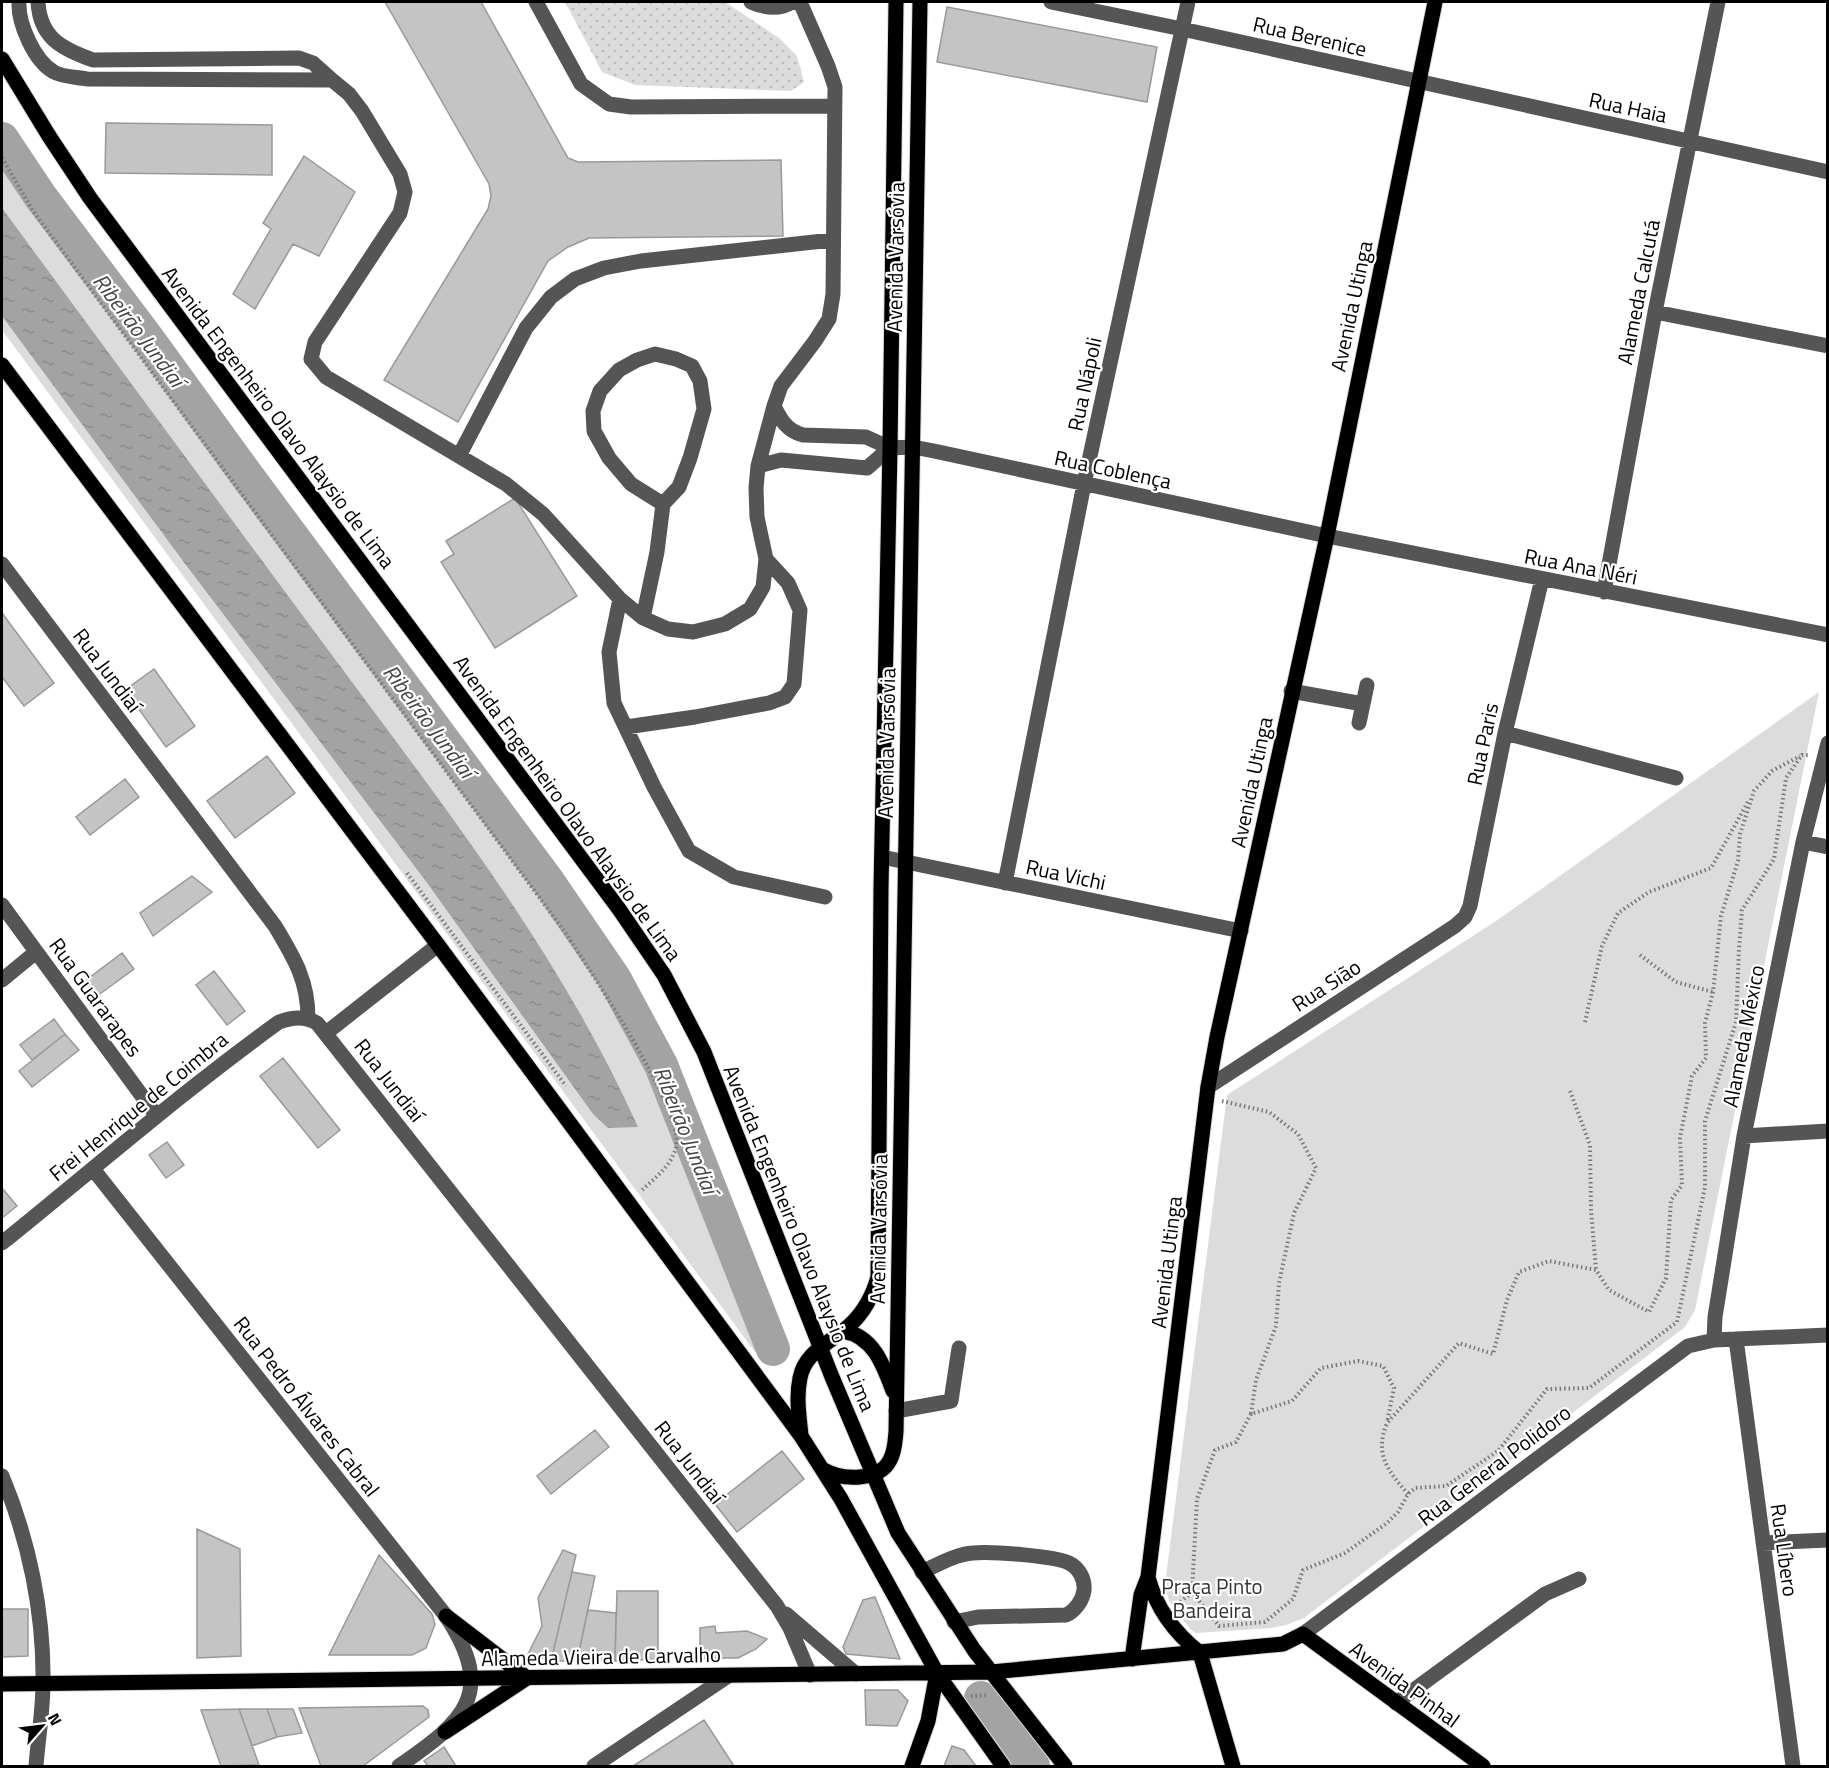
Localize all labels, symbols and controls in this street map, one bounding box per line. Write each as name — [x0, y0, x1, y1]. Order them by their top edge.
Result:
street label: Rua Berenice — [1250, 7, 1370, 65]
street label: Rua Haia — [1586, 83, 1670, 131]
street label: Avenida Varsóvia — [878, 181, 912, 332]
street label: Alameda Calcutá — [1608, 216, 1668, 367]
street label: Avenida Utinga — [1322, 237, 1381, 374]
street label: Avenida Engenheiro Olavo Alaysio de Lima — [155, 259, 404, 575]
water label: Ribeirão Jundiaí — [85, 266, 196, 398]
street label: Rua Nápoli — [1058, 334, 1110, 434]
street label: Rua Coblença — [1052, 441, 1175, 497]
street label: Rua Ana Néri — [1522, 539, 1640, 593]
street label: Rua Jundiaí — [66, 621, 151, 720]
street label: Avenida Engenheiro Olavo Alaysio de Lima — [446, 648, 690, 968]
water label: Ribeirão Jundiaí — [375, 657, 486, 789]
street label: Avenida Varsóvia — [869, 667, 903, 818]
street label: Rua Paris — [1458, 700, 1506, 788]
street label: Avenida Utinga — [1222, 713, 1281, 850]
street label: Rua Vichi — [1023, 850, 1109, 898]
street label: Rua Guararapes — [42, 931, 150, 1063]
street label: Rua Sião — [1285, 951, 1367, 1019]
street label: Alameda México — [1714, 962, 1772, 1110]
street label: Frei Henrique de Coimbra — [42, 1023, 235, 1188]
street label: Rua Jundiaí — [347, 1031, 434, 1130]
street label: Avenida Engenheiro Olavo Alaysio de Lima — [716, 1060, 885, 1417]
water label: Ribeirão Jundiaí — [645, 1061, 729, 1204]
street label: Avenida Varsóvia — [861, 1153, 895, 1304]
street label: Avenida Utinga — [1142, 1194, 1190, 1330]
street label: Rua Pedro Álvares Cabral — [226, 1309, 388, 1503]
street label: Rua General Polidoro — [1410, 1397, 1578, 1533]
street label: Rua Jundiaí — [647, 1413, 734, 1512]
street label: Rua Líbero — [1763, 1501, 1807, 1599]
park label: Praça Pinto Bandeira — [1161, 1570, 1263, 1626]
street label: Avenida Pinhal — [1343, 1633, 1467, 1735]
street label: Alameda Vieira de Carvalho — [481, 1638, 721, 1674]
north arrow — [12, 1696, 72, 1756]
text: N — [42, 1708, 68, 1729]

